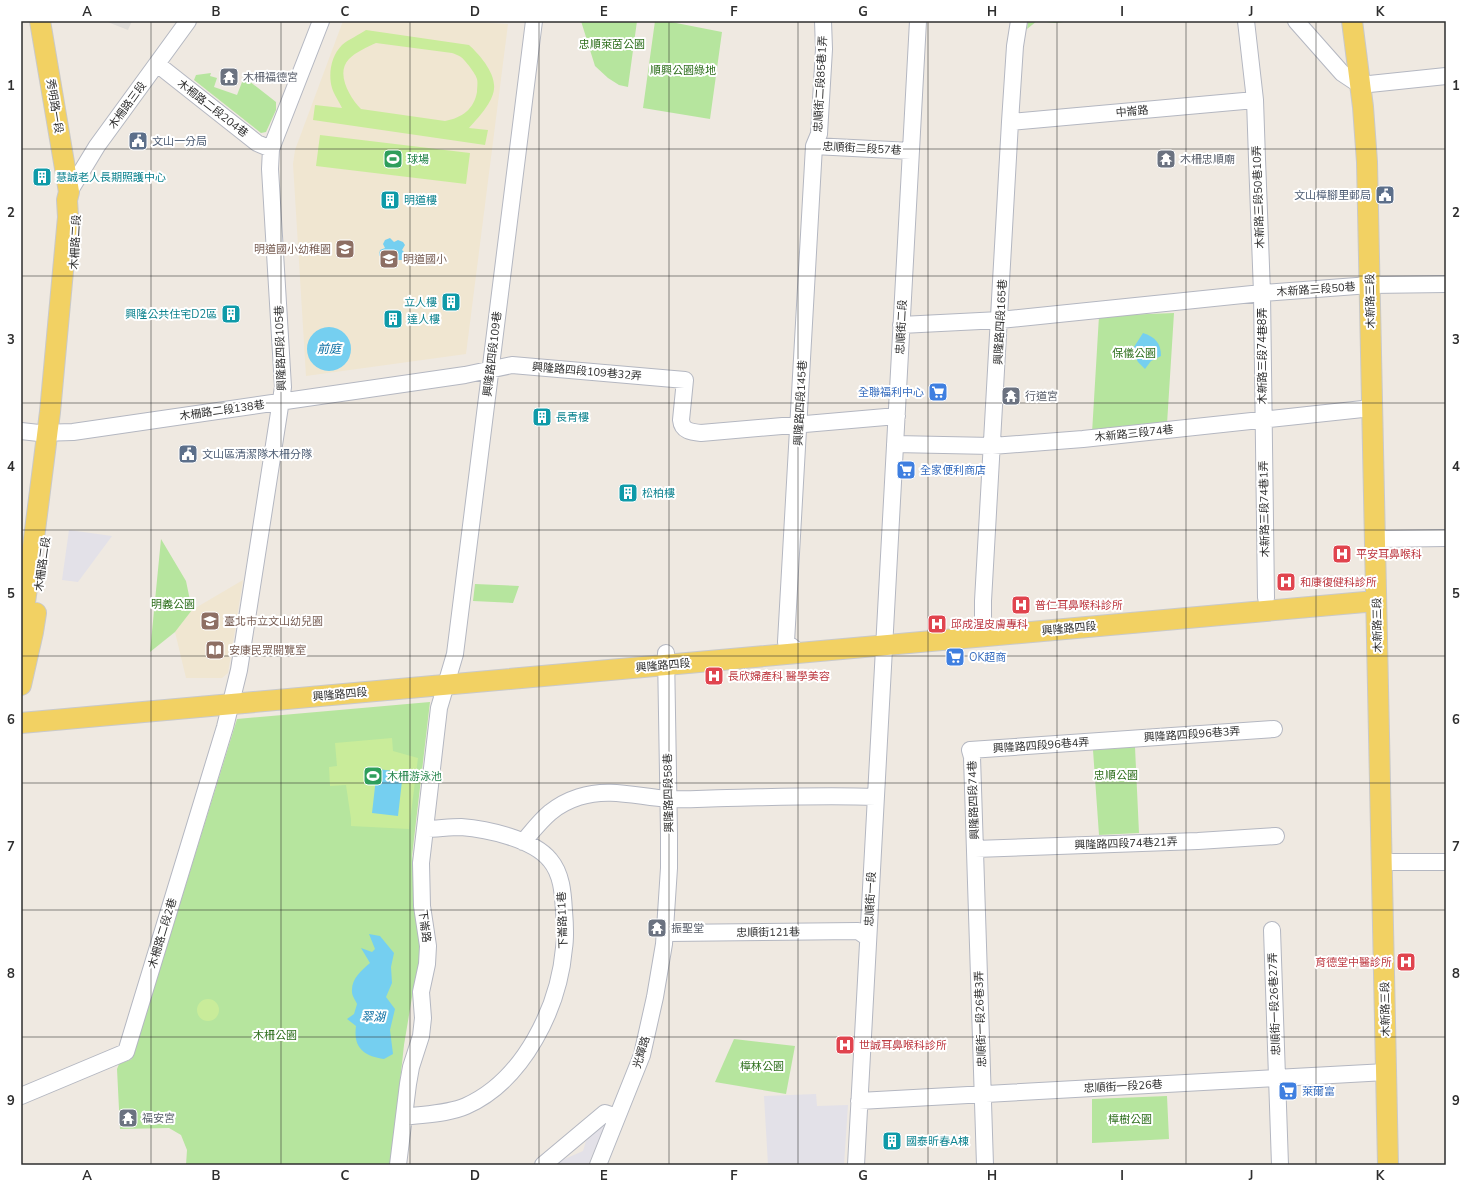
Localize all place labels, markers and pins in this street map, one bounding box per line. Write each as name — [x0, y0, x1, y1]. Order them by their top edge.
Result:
temple icon: 木柵福德宮 — [218, 66, 240, 88]
place label: 木柵福德宮 — [243, 70, 298, 85]
public building icon: 文山一分局 — [127, 130, 149, 152]
place label: 文山一分局 — [152, 134, 207, 149]
sports icon: 球場 — [382, 148, 404, 170]
temple icon: 木柵忠順廟 — [1155, 148, 1177, 170]
place label: 球場 — [407, 152, 429, 167]
place label: 木柵忠順廟 — [1180, 152, 1235, 167]
building icon: 慧誠老人長期照護中心 — [31, 166, 53, 188]
place label: 慧誠老人長期照護中心 — [56, 170, 166, 185]
public building icon: 文山樟腳里郵局 — [1374, 184, 1396, 206]
place label: 文山樟腳里郵局 — [1294, 188, 1371, 203]
building icon: 明道樓 — [379, 189, 401, 211]
place label: 明道樓 — [404, 193, 437, 208]
school or university icon: 明道國小幼稚園 — [334, 238, 356, 260]
place label: 明道國小幼稚園 — [254, 242, 331, 257]
school or university icon: 明道國小 — [378, 248, 400, 270]
place label: 明道國小 — [403, 252, 447, 267]
building icon: 立人樓 — [440, 291, 462, 313]
place label: 立人樓 — [404, 295, 437, 310]
building icon: 興隆公共住宅D2區 — [220, 303, 242, 325]
place label: 興隆公共住宅D2區 — [125, 307, 217, 322]
building icon: 達人樓 — [382, 308, 404, 330]
place label: 達人樓 — [407, 312, 440, 327]
supermarket icon: 全聯福利中心 — [927, 381, 949, 403]
place label: 全聯福利中心 — [858, 385, 924, 400]
temple icon: 行道宮 — [1000, 385, 1022, 407]
place label: 行道宮 — [1025, 389, 1058, 404]
building icon: 長青樓 — [531, 406, 553, 428]
place label: 長青樓 — [556, 410, 589, 425]
public building icon: 文山區清潔隊木柵分隊 — [177, 443, 199, 465]
place label: 文山區清潔隊木柵分隊 — [202, 447, 312, 462]
supermarket icon: 全家便利商店 — [895, 459, 917, 481]
place label: 全家便利商店 — [920, 463, 986, 478]
building icon: 松柏樓 — [617, 482, 639, 504]
place label: 松柏樓 — [642, 486, 675, 501]
hospital icon: 平安耳鼻喉科 — [1331, 543, 1353, 565]
place label: 平安耳鼻喉科 — [1356, 547, 1422, 562]
hospital icon: 和康復健科診所 — [1275, 571, 1297, 593]
place label: 和康復健科診所 — [1300, 575, 1377, 590]
hospital icon: 普仁耳鼻喉科診所 — [1010, 594, 1032, 616]
place label: 普仁耳鼻喉科診所 — [1035, 598, 1123, 613]
school or university icon: 臺北市立文山幼兒園 — [199, 610, 221, 632]
hospital icon: 邱成湦皮膚專科 — [926, 613, 948, 635]
place label: 臺北市立文山幼兒園 — [224, 614, 323, 629]
place label: 邱成湦皮膚專科 — [951, 617, 1028, 632]
library icon: 安康民眾閱覽室 — [204, 639, 226, 661]
place label: 安康民眾閱覽室 — [229, 643, 306, 658]
supermarket icon: OK超商 — [944, 646, 966, 668]
place label: OK超商 — [969, 650, 1006, 665]
hospital icon: 長欣婦產科 醫學美容 — [703, 665, 725, 687]
place label: 長欣婦產科 醫學美容 — [728, 669, 830, 684]
sports icon: 木柵游泳池 — [362, 765, 384, 787]
place label: 木柵游泳池 — [387, 769, 442, 784]
temple icon: 振聖堂 — [646, 917, 668, 939]
place label: 振聖堂 — [671, 921, 704, 936]
hospital icon: 育德堂中醫診所 — [1395, 951, 1417, 973]
place label: 育德堂中醫診所 — [1315, 955, 1392, 970]
hospital icon: 世誠耳鼻喉科診所 — [834, 1034, 856, 1056]
place label: 世誠耳鼻喉科診所 — [859, 1038, 947, 1053]
supermarket icon: 萊爾富 — [1277, 1080, 1299, 1102]
place label: 萊爾富 — [1302, 1084, 1335, 1099]
temple icon: 福安宮 — [117, 1107, 139, 1129]
place label: 福安宮 — [142, 1111, 175, 1126]
building icon: 國泰昕春A棟 — [881, 1130, 903, 1152]
place label: 國泰昕春A棟 — [906, 1134, 969, 1149]

